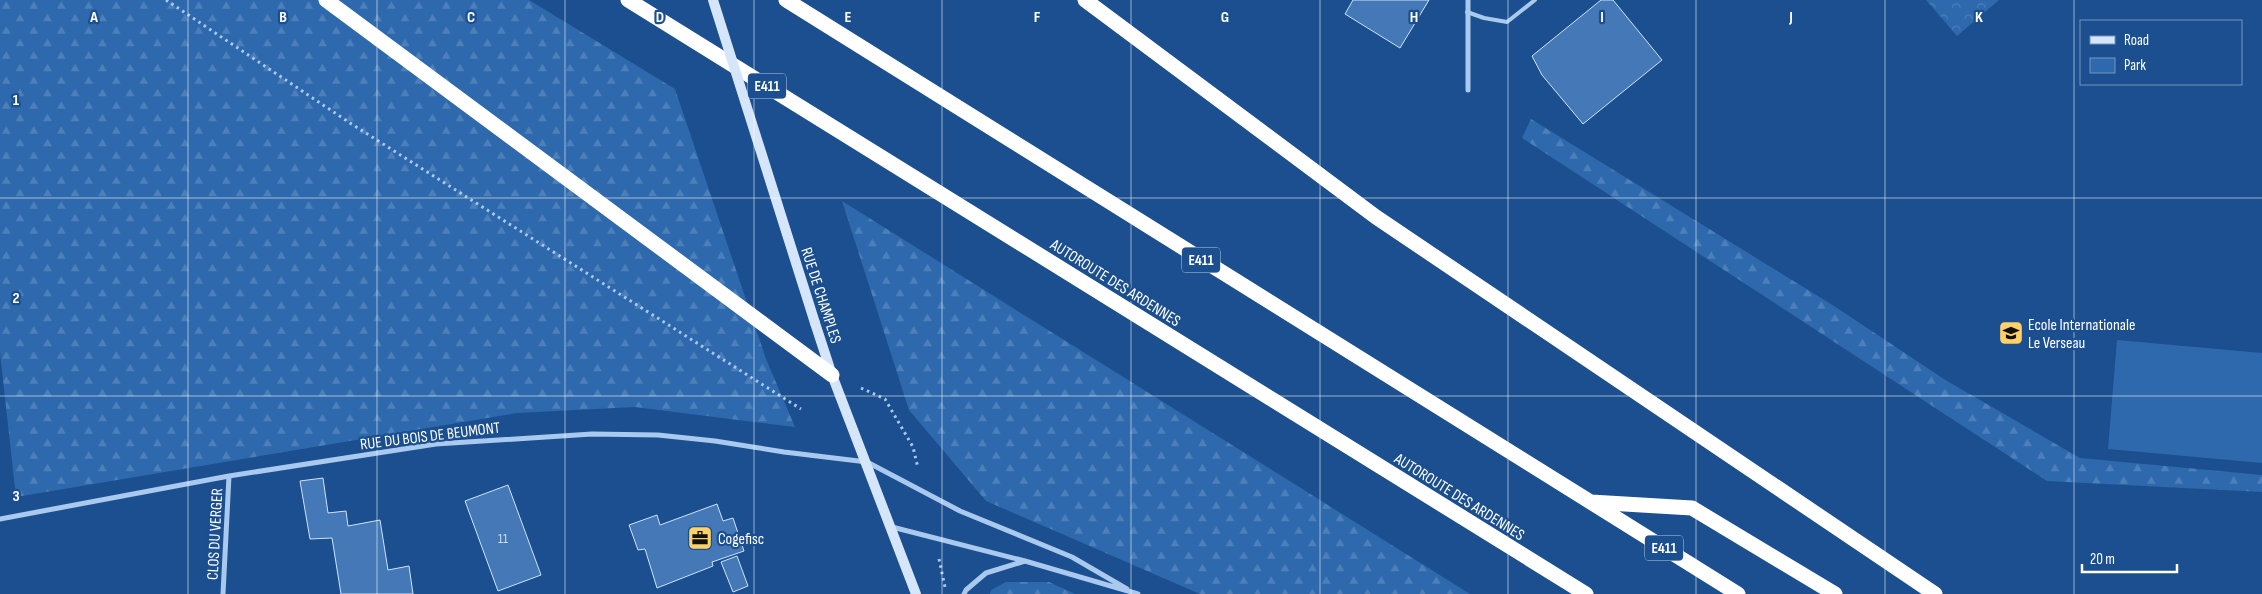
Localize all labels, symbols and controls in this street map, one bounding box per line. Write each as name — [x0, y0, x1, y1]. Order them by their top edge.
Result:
text: A — [89, 8, 98, 27]
text: B — [279, 8, 287, 27]
text: C — [467, 8, 475, 27]
text: D — [656, 8, 664, 27]
text: E — [845, 8, 852, 27]
text: F — [1034, 8, 1041, 27]
text: G — [1221, 8, 1229, 27]
text: H — [1410, 8, 1418, 27]
text: I — [1600, 8, 1604, 27]
text: J — [1788, 8, 1793, 27]
text: K — [1975, 8, 1983, 27]
legend — [2080, 20, 2242, 85]
text: Road — [2124, 31, 2149, 50]
text: Park — [2124, 56, 2146, 75]
road number: E411 — [748, 74, 786, 98]
text: 1 — [13, 91, 20, 110]
street label: AUTOROUTE DES ARDENNES — [1046, 235, 1184, 331]
street label: RUE DE CHAMPLES — [796, 245, 845, 346]
road number: E411 — [1182, 248, 1220, 272]
text: 2 — [12, 289, 20, 308]
place label: Ecole Internationale Le Verseau — [2028, 316, 2135, 353]
school or university icon: Ecole Internationale Le Verseau — [1998, 320, 2024, 346]
street label: RUE DU BOIS DE BEUMONT — [359, 418, 502, 455]
street label: AUTOROUTE DES ARDENNES — [1390, 449, 1528, 545]
text: 3 — [12, 487, 20, 506]
street label: CLOS DU VERGER — [204, 488, 227, 581]
office icon: Cogefisc — [687, 525, 713, 551]
house number: 11 — [498, 530, 508, 547]
place label: Cogefisc — [718, 530, 764, 549]
road number: E411 — [1645, 536, 1683, 560]
scale bar — [2082, 542, 2177, 574]
text: 20 m — [2090, 550, 2115, 569]

